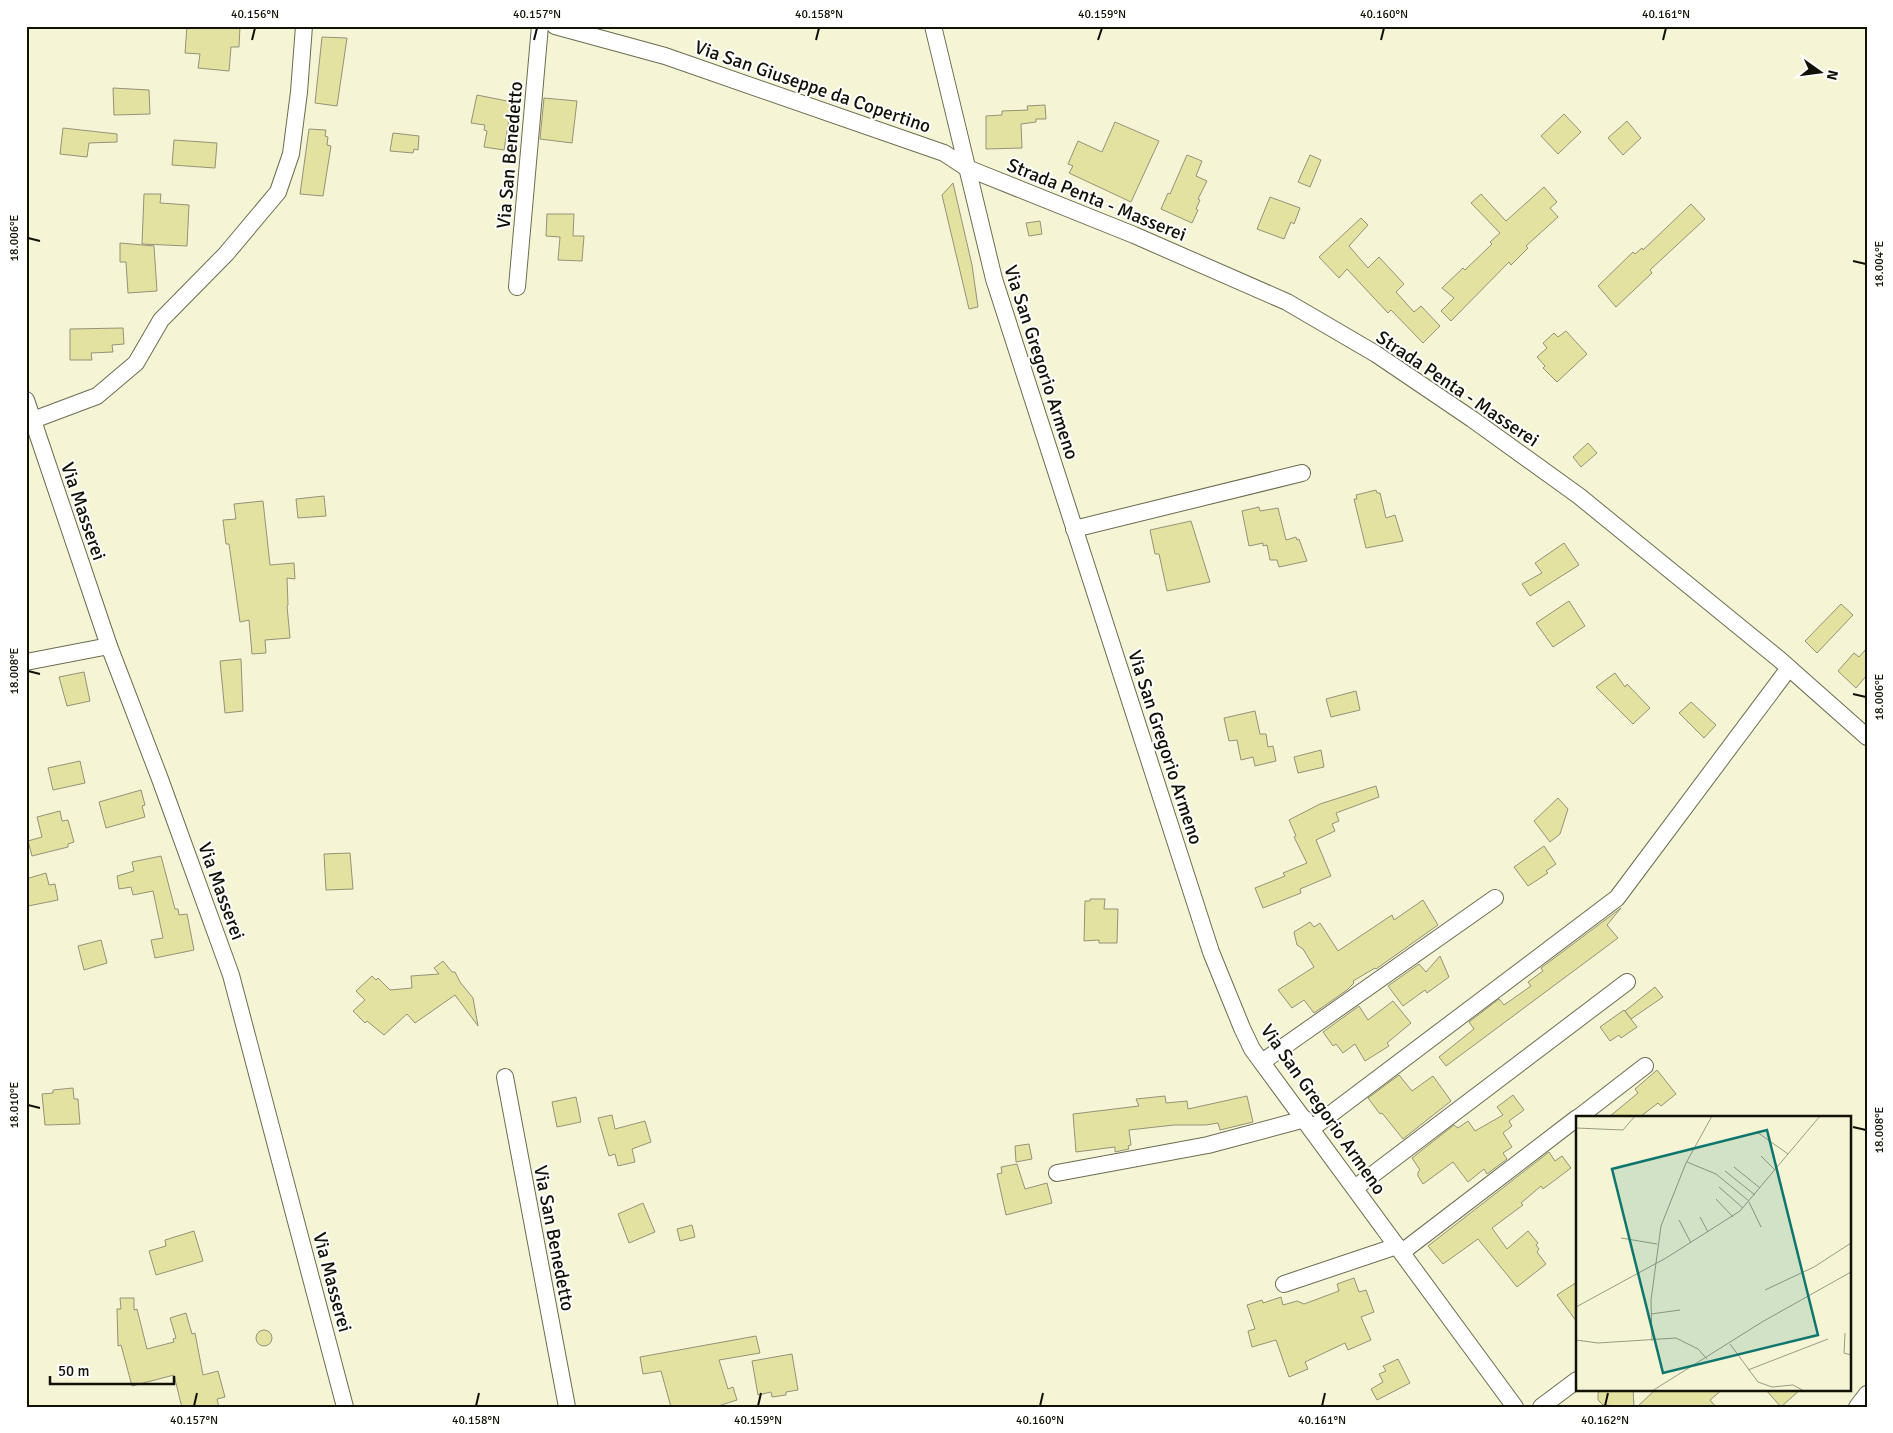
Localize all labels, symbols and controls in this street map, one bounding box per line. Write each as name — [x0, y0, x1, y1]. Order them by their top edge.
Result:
text: 40.156°N — [231, 7, 279, 22]
text: 40.157°N — [513, 7, 561, 22]
text: 40.158°N — [795, 7, 843, 22]
text: 40.159°N — [1078, 7, 1126, 22]
text: 40.160°N — [1360, 7, 1408, 22]
text: 40.161°N — [1642, 7, 1690, 22]
street label: Via San Giuseppe da Copertino — [691, 35, 934, 139]
north arrow — [1796, 48, 1846, 98]
text: N — [1823, 68, 1842, 82]
street label: Via San Benedetto — [492, 80, 528, 230]
street label: Strada Penta - Masserei — [1003, 153, 1190, 247]
text: 18.006°E — [7, 214, 22, 261]
text: 18.004°E — [1872, 240, 1887, 287]
street label: Via San Gregorio Armeno — [998, 262, 1084, 463]
street label: Strada Penta - Masserei — [1371, 325, 1543, 452]
street label: Via Masserei — [55, 459, 111, 564]
text: 18.008°E — [7, 647, 22, 694]
street label: Via San Gregorio Armeno — [1122, 647, 1208, 848]
text: 18.006°E — [1872, 673, 1887, 720]
street label: Via Masserei — [192, 839, 250, 944]
street label: Via San Gregorio Armeno — [1255, 1020, 1391, 1200]
text: 18.010°E — [7, 1081, 22, 1128]
text: 18.008°E — [1872, 1106, 1887, 1153]
inset map — [1576, 1116, 1850, 1390]
street label: Via San Benedetto — [528, 1163, 580, 1313]
street label: Via Masserei — [307, 1230, 357, 1335]
scale bar — [50, 1353, 174, 1385]
text: 50 m — [58, 1362, 89, 1380]
text: 40.157°N — [170, 1413, 218, 1428]
text: 40.158°N — [452, 1413, 500, 1428]
text: 40.159°N — [734, 1413, 782, 1428]
text: 40.160°N — [1016, 1413, 1064, 1428]
text: 40.161°N — [1298, 1413, 1346, 1428]
text: 40.162°N — [1581, 1413, 1629, 1428]

